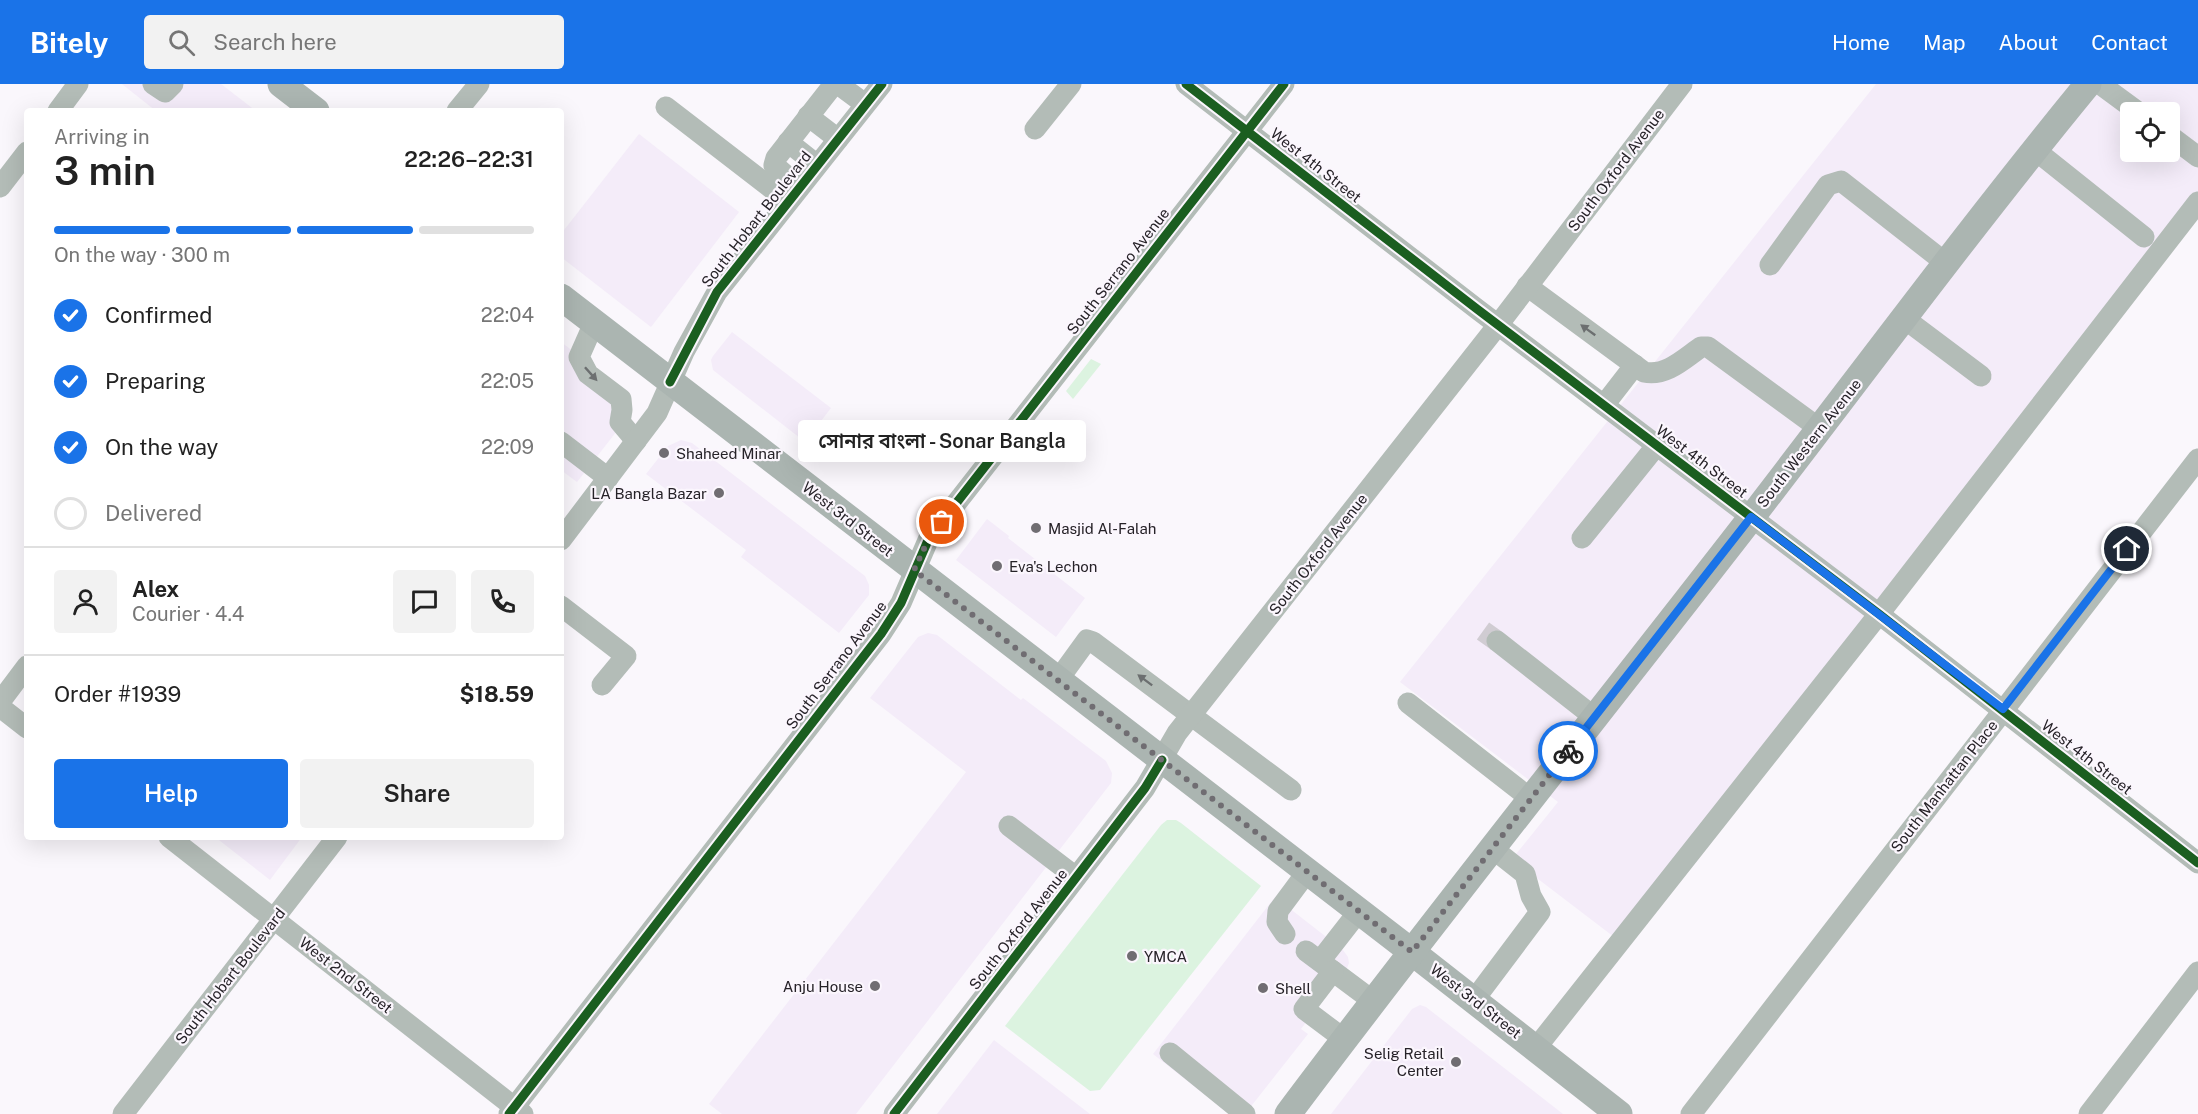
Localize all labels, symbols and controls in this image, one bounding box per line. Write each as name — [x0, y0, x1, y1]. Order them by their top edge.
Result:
search box — [144, 15, 564, 69]
text: Bitely — [30, 26, 108, 59]
icon: search — [165, 26, 198, 59]
text: Search here — [213, 29, 337, 55]
text: Home — [1832, 30, 1890, 55]
text: Map — [1923, 30, 1966, 55]
text: About — [1999, 30, 2058, 55]
text: Contact — [2091, 30, 2168, 55]
map controls — [2120, 102, 2180, 162]
button: locate — [2120, 102, 2180, 162]
street label: South Oxford Avenue — [1564, 105, 1668, 235]
street label: West 4th Street — [1267, 124, 1365, 206]
text: Arriving in — [54, 125, 149, 149]
text: 22:26–22:31 — [404, 146, 534, 172]
text: 3 min — [54, 148, 156, 194]
street label: South Hobart Boulevard — [698, 148, 814, 290]
street label: South Serrano Avenue — [1063, 204, 1173, 338]
text: On the way · 300 m — [54, 243, 230, 267]
icon: check — [54, 299, 87, 332]
text: Confirmed — [105, 302, 212, 328]
text: 22:04 — [481, 303, 534, 327]
one-way arrow — [1580, 325, 1595, 337]
icon: check — [54, 365, 87, 398]
one-way arrow — [584, 367, 598, 382]
text: Preparing — [105, 368, 206, 394]
text: 22:05 — [481, 369, 534, 393]
street label: South Western Avenue — [1754, 375, 1864, 511]
callout: সোনার বাংলা - Sonar Bangla — [798, 420, 1086, 462]
street label: West 4th Street — [1653, 421, 1751, 501]
text: সোনার বাংলা - Sonar Bangla — [818, 429, 1066, 453]
icon: check — [54, 431, 87, 464]
text: On the way — [105, 434, 218, 460]
text: 22:09 — [481, 435, 534, 459]
place label: Shaheed Minar — [676, 445, 781, 462]
marker: Shaheed Minar — [657, 446, 671, 460]
street label: West 3rd Street — [799, 478, 897, 560]
place label: LA Bangla Bazar — [591, 485, 707, 502]
marker: LA Bangla Bazar — [712, 486, 726, 500]
street label: South Oxford Avenue — [1266, 490, 1370, 618]
pin — [916, 496, 967, 547]
text: Delivered — [105, 500, 202, 526]
icon: bag — [925, 505, 958, 538]
place label: Masjid Al-Falah — [1048, 520, 1156, 537]
marker: Masjid Al-Falah — [1029, 521, 1043, 535]
pin — [2101, 523, 2152, 574]
icon: home — [2110, 532, 2143, 565]
place label: Eva's Lechon — [1009, 558, 1097, 575]
marker: Eva's Lechon — [990, 559, 1004, 573]
button: person — [54, 570, 117, 633]
button: chat — [393, 570, 456, 633]
button: phone — [471, 570, 534, 633]
text: Alex — [132, 576, 179, 602]
street label: South Serrano Avenue — [782, 598, 890, 732]
text: Courier · 4.4 — [132, 602, 244, 626]
one-way arrow — [1137, 674, 1153, 686]
text: Order #1939 — [54, 681, 181, 707]
text: $18.59 — [460, 681, 534, 707]
street label: West 4th Street — [2038, 716, 2136, 798]
street label: South Manhattan Place — [1887, 717, 2001, 855]
courier — [1538, 721, 1598, 781]
icon: bike — [1552, 735, 1585, 768]
button: Help — [54, 759, 288, 828]
button: Share — [300, 759, 534, 828]
street label: South Oxford Avenue — [966, 865, 1070, 993]
street label: South Hobart Boulevard — [172, 905, 288, 1047]
street label: West 2nd Street — [296, 934, 396, 1017]
place label: YMCA — [1144, 948, 1188, 965]
marker: YMCA — [1125, 949, 1139, 963]
street label: West 3rd Street — [1427, 960, 1525, 1042]
place label: Anju House — [783, 978, 863, 995]
marker: Anju House — [868, 979, 882, 993]
place label: Shell — [1275, 980, 1311, 997]
marker: Shell — [1256, 981, 1270, 995]
place label: Selig Retail Center — [1364, 1045, 1444, 1079]
marker: Selig Retail Center — [1449, 1055, 1463, 1069]

